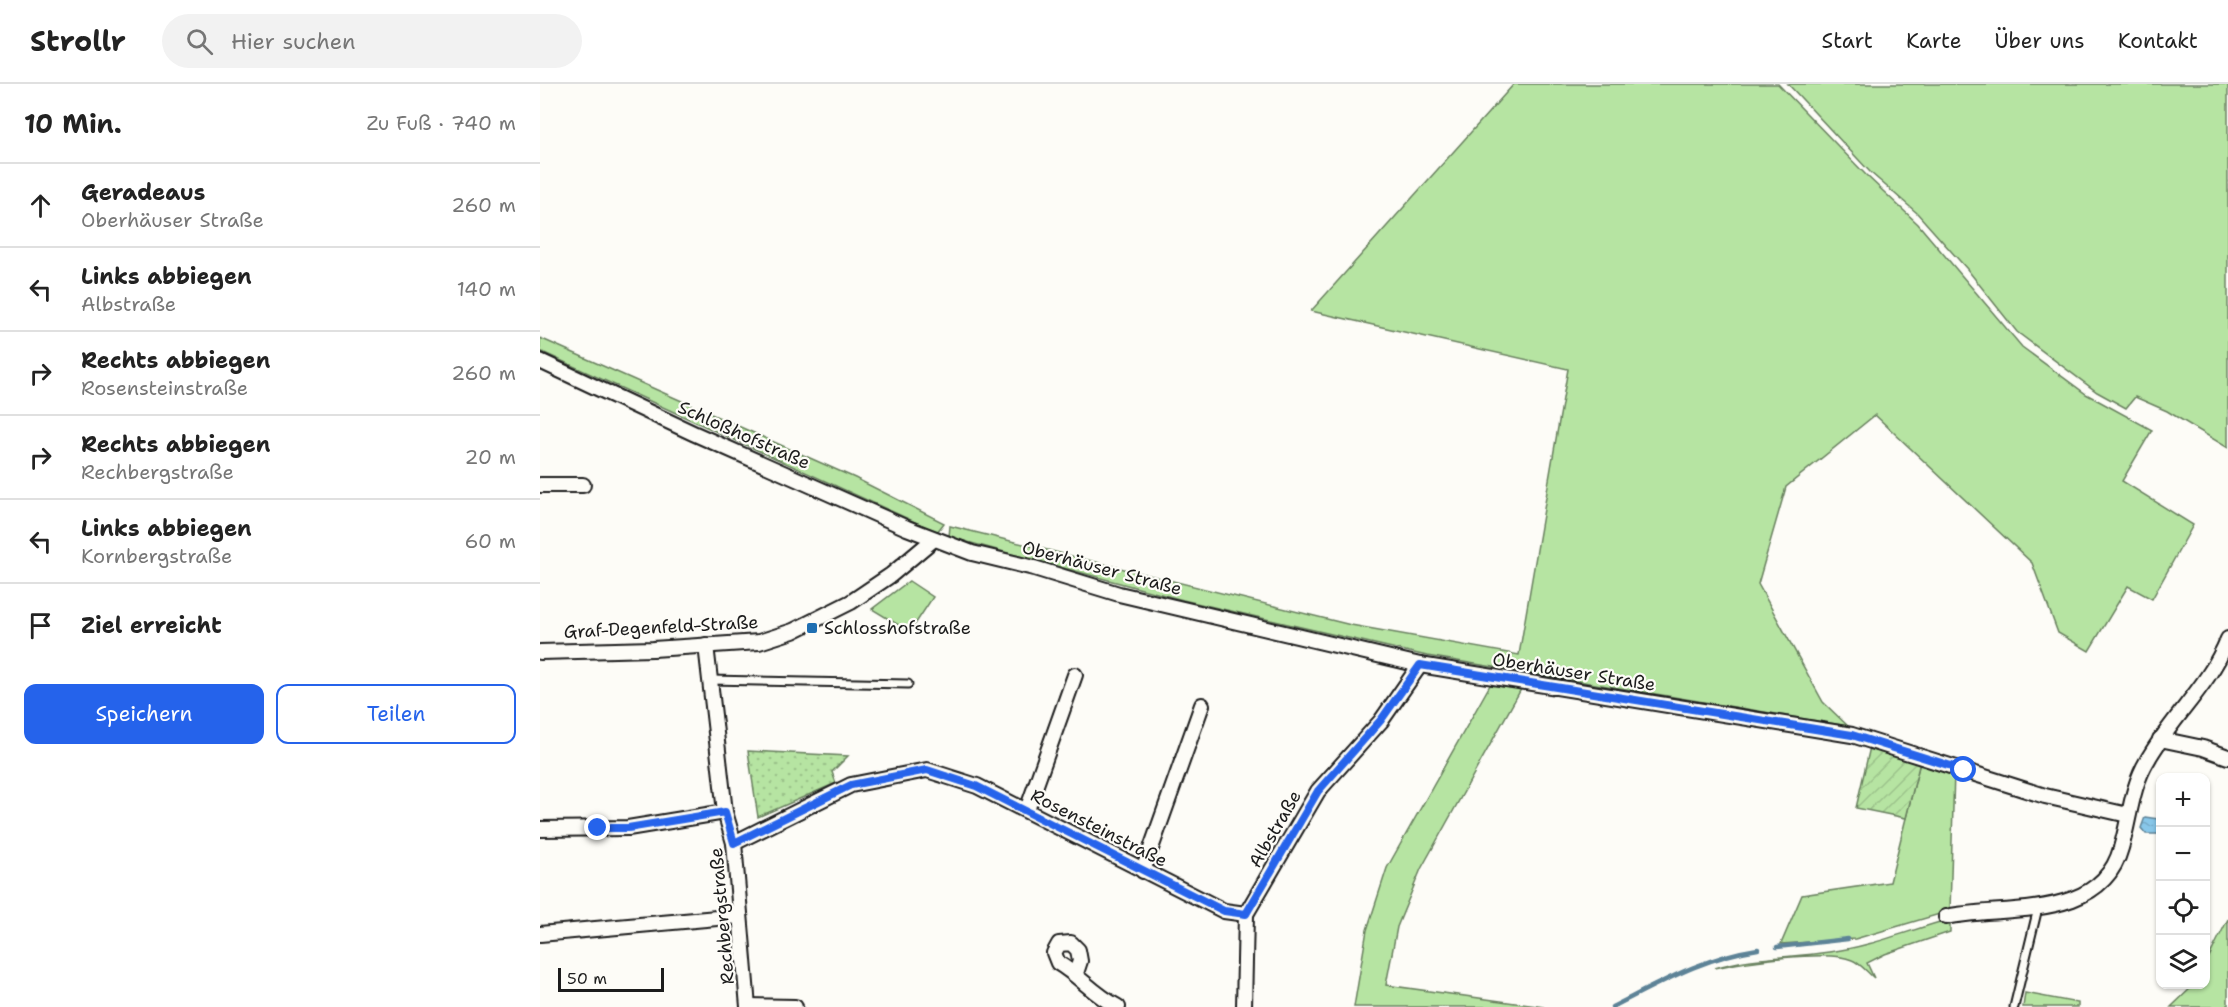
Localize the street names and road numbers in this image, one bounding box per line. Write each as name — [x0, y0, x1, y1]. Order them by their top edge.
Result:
street label: Schloßhofstraße — [674, 395, 814, 475]
street label: Oberhäuser Straße — [1019, 535, 1185, 601]
street label: Graf-Degenfeld-Straße — [563, 610, 759, 644]
street label: Oberhäuser Straße — [1491, 647, 1657, 697]
street label: Rosensteinstraße — [1027, 783, 1171, 873]
street label: Albstraße — [1243, 786, 1307, 872]
street label: Rechbergstraße — [704, 846, 740, 986]

